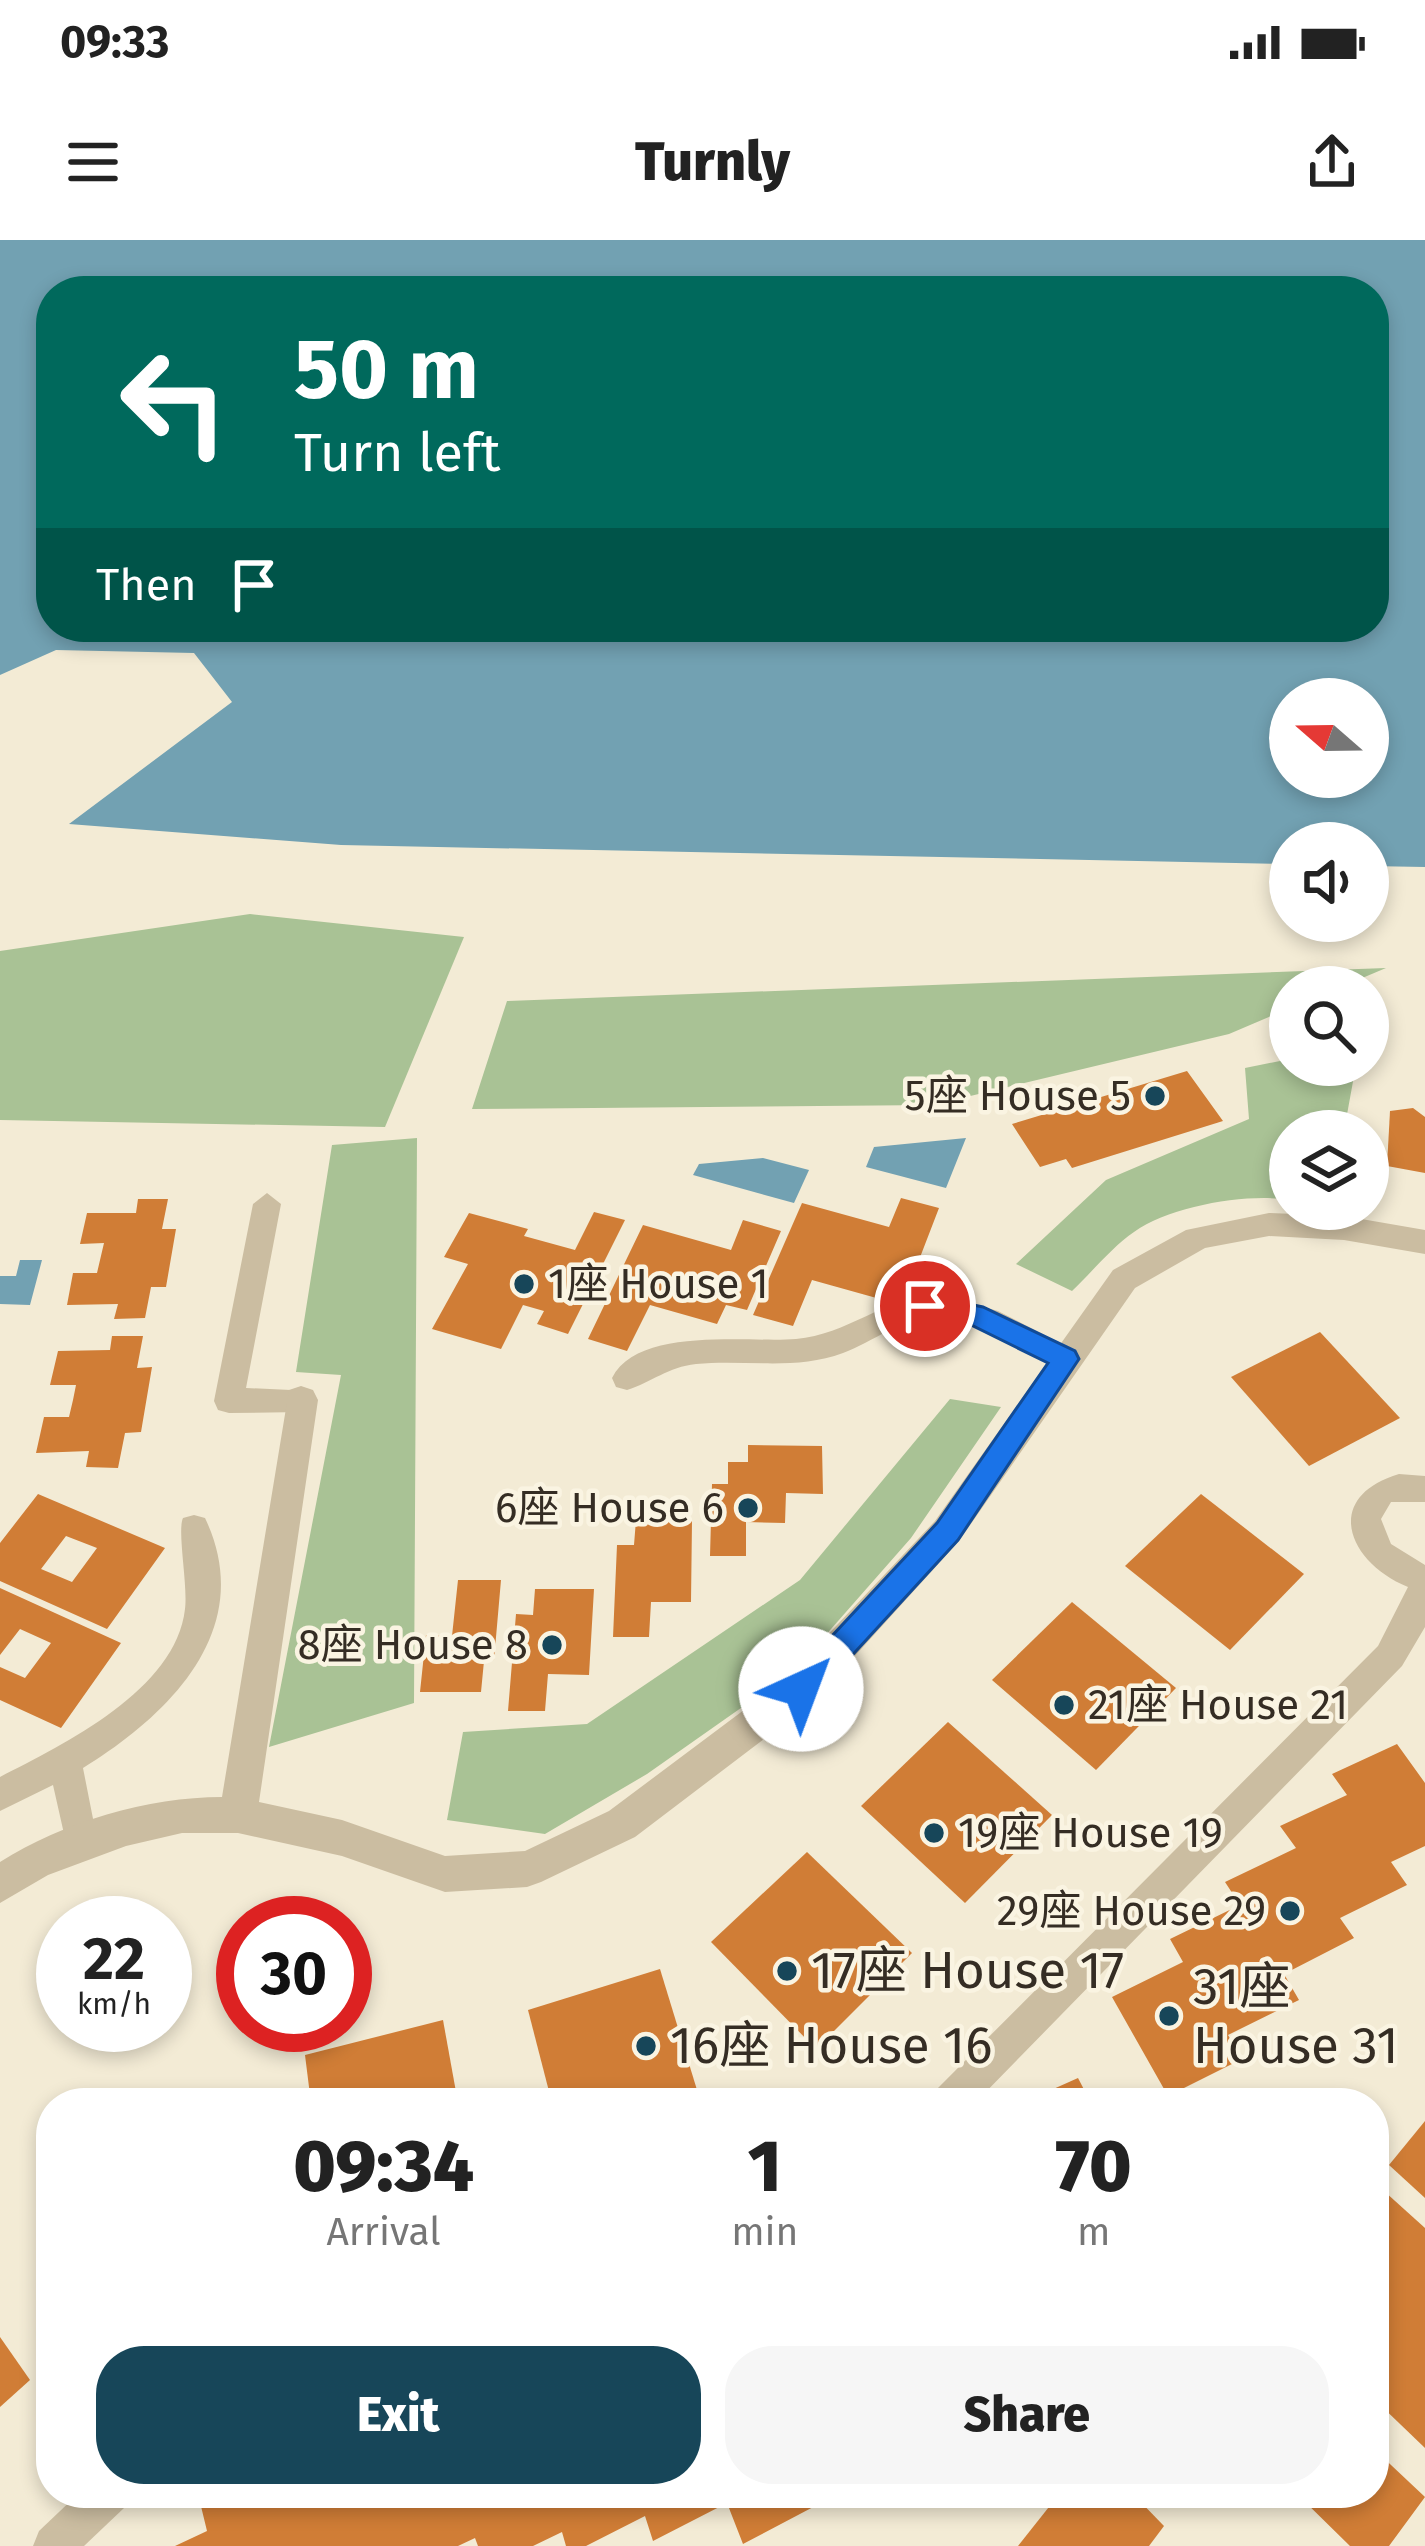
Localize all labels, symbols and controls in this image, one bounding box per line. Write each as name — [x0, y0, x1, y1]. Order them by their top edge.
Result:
text: 09:33 — [60, 15, 169, 69]
icon: menu — [60, 129, 126, 195]
icon: share — [1299, 129, 1365, 195]
text: Turnly — [635, 130, 790, 194]
text: 50 m — [294, 319, 479, 420]
icon: left — [96, 324, 252, 480]
text: Turn left — [294, 421, 501, 485]
icon: arrive — [221, 552, 287, 618]
text: Then — [96, 558, 197, 612]
north arrow — [1269, 678, 1389, 798]
map controls — [1269, 678, 1389, 1230]
button: sound — [1269, 822, 1389, 942]
button: search — [1269, 966, 1389, 1086]
place label: 5座 House 5 — [905, 1071, 1131, 1121]
marker: 5座 House 5 — [1142, 1083, 1168, 1109]
button: layers — [1269, 1110, 1389, 1230]
pin — [874, 1255, 976, 1357]
place label: 1座 House 1 — [548, 1259, 769, 1309]
marker: 1座 House 1 — [511, 1271, 537, 1297]
icon: arrive — [892, 1273, 958, 1339]
place label: 6座 House 6 — [495, 1483, 724, 1533]
marker: 6座 House 6 — [735, 1495, 761, 1521]
place label: 8座 House 8 — [297, 1620, 528, 1670]
position arrow — [738, 1626, 864, 1752]
marker: 8座 House 8 — [539, 1632, 565, 1658]
place label: 21座 House 21 — [1088, 1680, 1348, 1730]
marker: 21座 House 21 — [1051, 1692, 1077, 1718]
place label: 19座 House 19 — [958, 1808, 1223, 1858]
marker: 19座 House 19 — [921, 1820, 947, 1846]
place label: 29座 House 29 — [997, 1886, 1266, 1936]
speed limit sign: 30 — [216, 1896, 372, 2052]
marker: 29座 House 29 — [1277, 1898, 1303, 1924]
text: 22 — [83, 1923, 145, 1995]
place label: 17座 House 17 — [811, 1940, 1124, 2002]
place label: 31座 House 31 — [1193, 1956, 1399, 2077]
marker: 17座 House 17 — [774, 1958, 800, 1984]
text: km/h — [77, 1986, 151, 2022]
marker: 31座 House 31 — [1156, 2003, 1182, 2029]
place label: 16座 House 16 — [670, 2015, 992, 2077]
marker: 16座 House 16 — [633, 2033, 659, 2059]
text: 09:34 — [293, 2124, 474, 2210]
text: 1 — [748, 2124, 782, 2210]
text: 70 — [1056, 2124, 1132, 2210]
text: Arrival — [326, 2209, 441, 2255]
text: min — [731, 2209, 798, 2255]
text: m — [1077, 2209, 1110, 2255]
button: Exit — [96, 2346, 701, 2484]
button: Share — [725, 2346, 1329, 2484]

